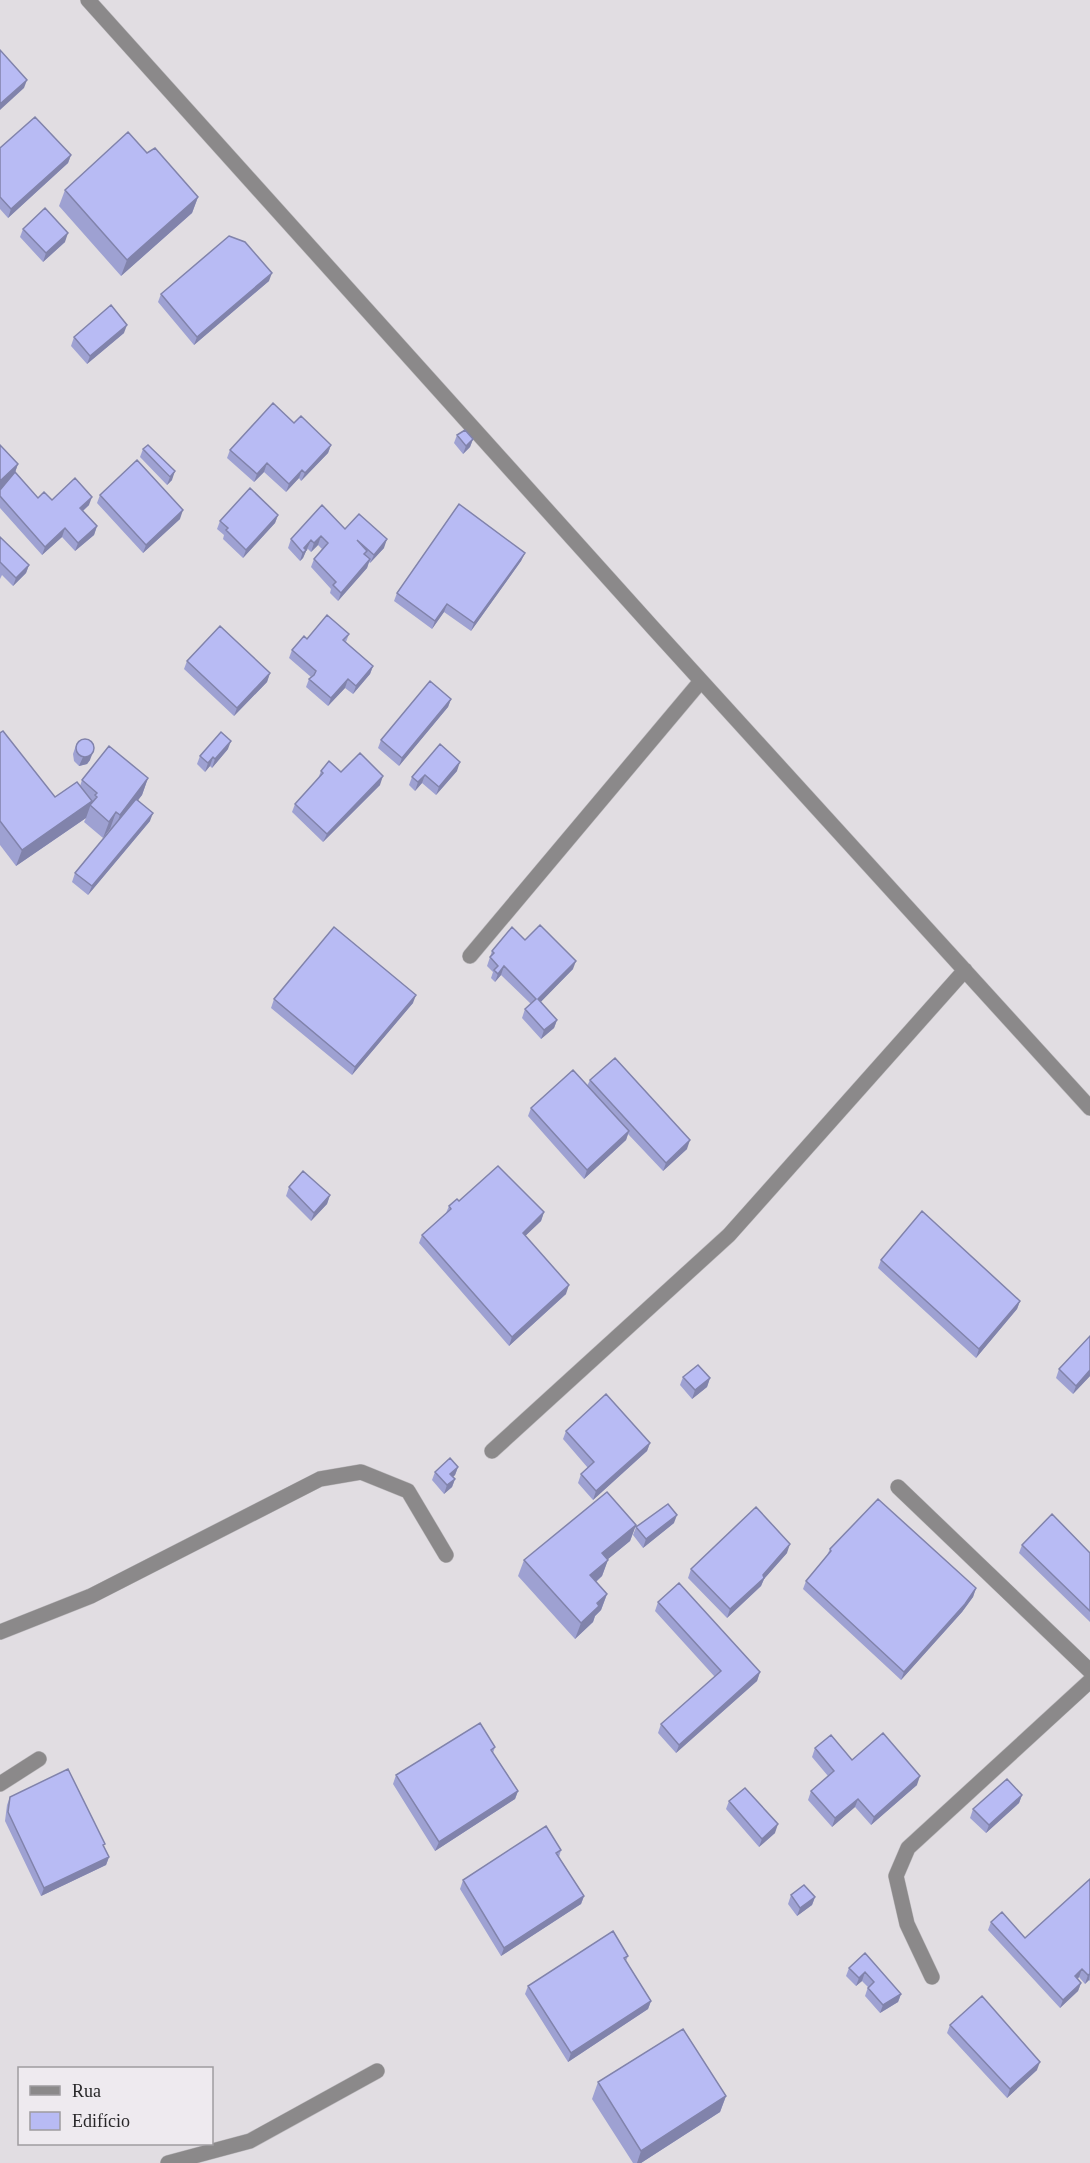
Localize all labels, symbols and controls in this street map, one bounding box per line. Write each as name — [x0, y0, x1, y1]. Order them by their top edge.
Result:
legend — [18, 2067, 213, 2145]
text: Rua — [72, 2081, 101, 2101]
text: Edifício — [72, 2111, 130, 2131]

